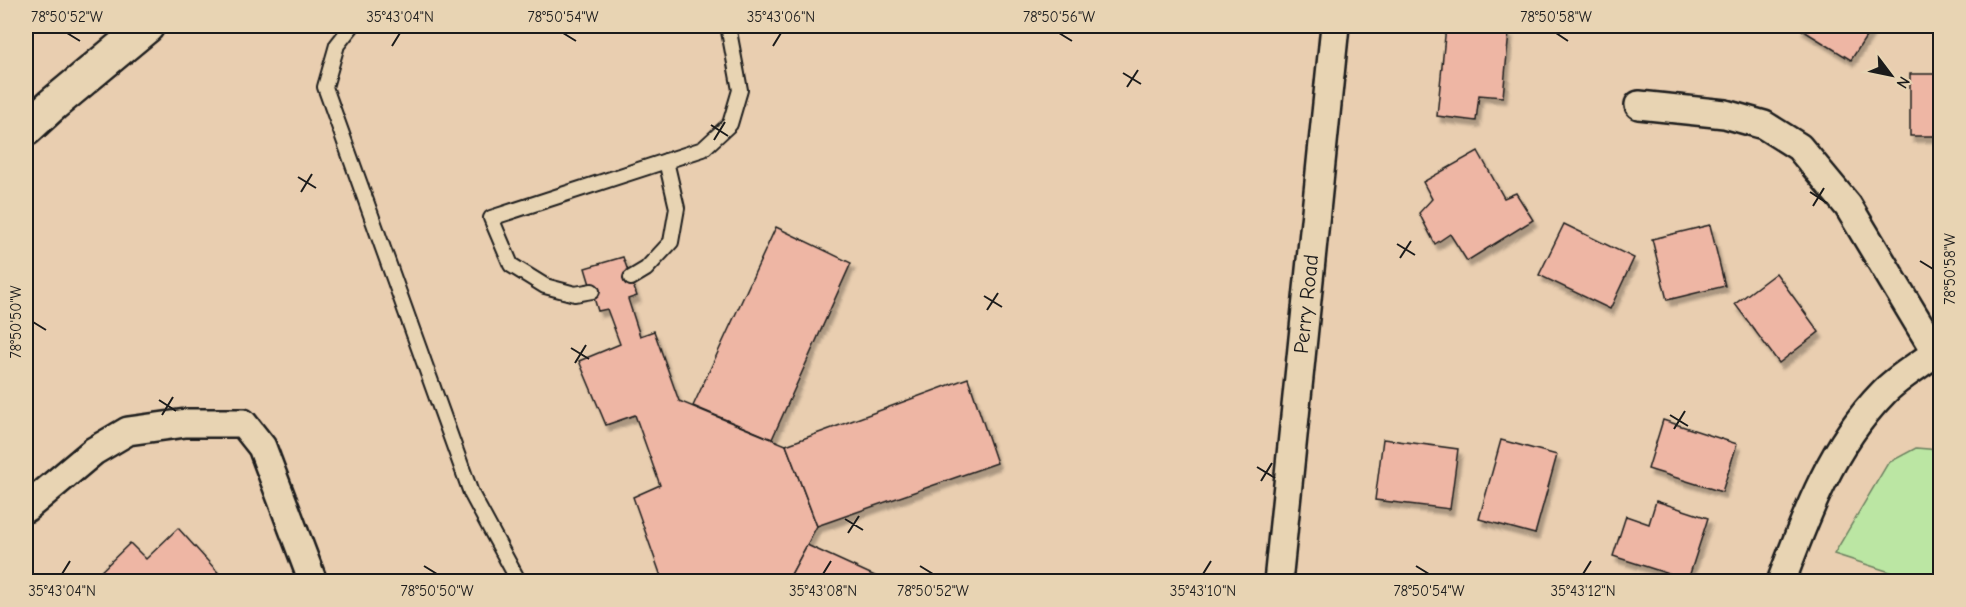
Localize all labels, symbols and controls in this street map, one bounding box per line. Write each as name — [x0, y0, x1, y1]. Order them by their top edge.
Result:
text: 78°50'52"W — [31, 8, 103, 26]
text: 35°43'04"N — [366, 8, 434, 26]
text: 78°50'54"W — [527, 8, 599, 26]
text: 35°43'06"N — [747, 8, 815, 26]
text: 78°50'56"W — [1023, 8, 1095, 26]
text: 78°50'58"W — [1520, 8, 1592, 26]
north arrow — [1861, 45, 1921, 105]
text: N — [1892, 73, 1913, 92]
text: 78°50'58"W — [1941, 233, 1959, 305]
street label: Perry Road — [1289, 253, 1323, 355]
text: 78°50'50"W — [7, 285, 25, 359]
text: 35°43'04"N — [28, 582, 96, 600]
text: 78°50'50"W — [400, 582, 474, 600]
text: 35°43'08"N — [789, 582, 857, 600]
text: 78°50'52"W — [897, 582, 969, 600]
text: 35°43'10"N — [1170, 582, 1236, 600]
text: 78°50'54"W — [1393, 582, 1465, 600]
text: 35°43'12"N — [1551, 582, 1616, 600]

